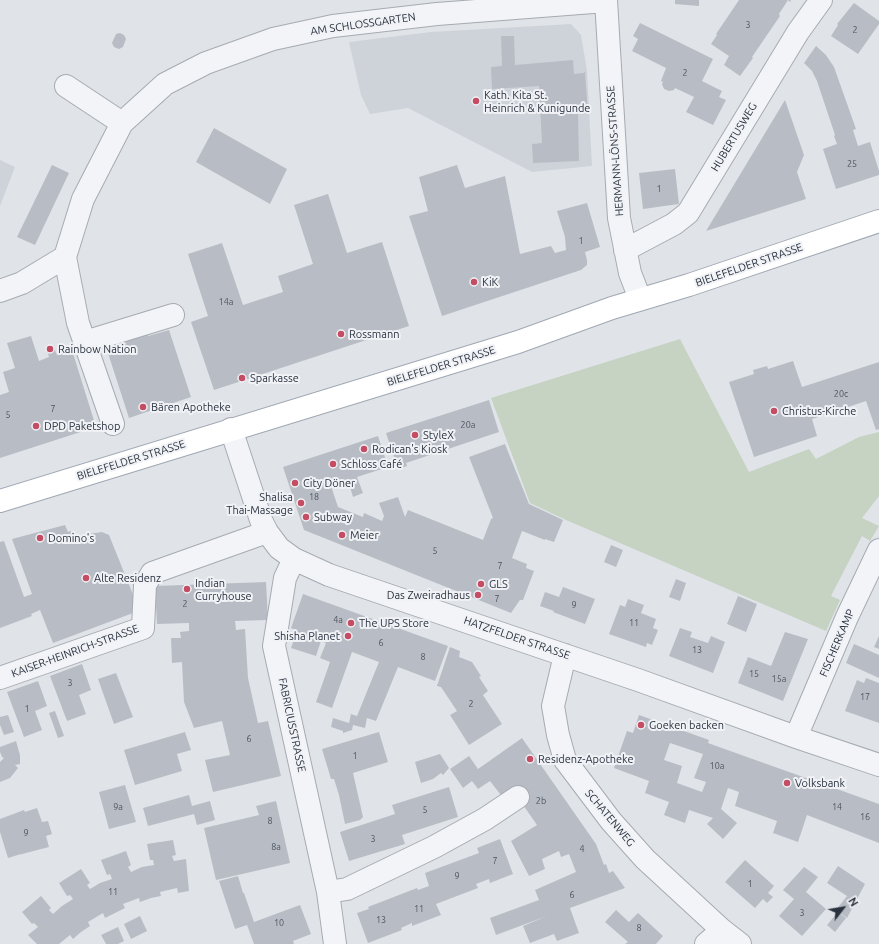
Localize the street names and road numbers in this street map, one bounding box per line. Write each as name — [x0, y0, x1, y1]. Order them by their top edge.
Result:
street label: AM SCHLOSSGARTEN — [310, 10, 416, 38]
street label: HERMANN-LÖNS-STRASSE — [604, 85, 626, 217]
street label: HUBERTUSWEG — [708, 100, 760, 174]
street label: BIELEFELDER STRASSE — [694, 240, 804, 290]
street label: BIELEFELDER STRASSE — [385, 343, 497, 389]
street label: BIELEFELDER STRASSE — [75, 437, 187, 483]
street label: FISCHERKAMP — [817, 607, 857, 679]
street label: HATZFELDER STRASSE — [462, 614, 572, 662]
street label: KAISER-HEINRICH-STRASSE — [9, 622, 141, 680]
street label: FABRICIUSSTRASSE — [276, 677, 308, 773]
street label: SCHATENWEG — [582, 787, 638, 849]

